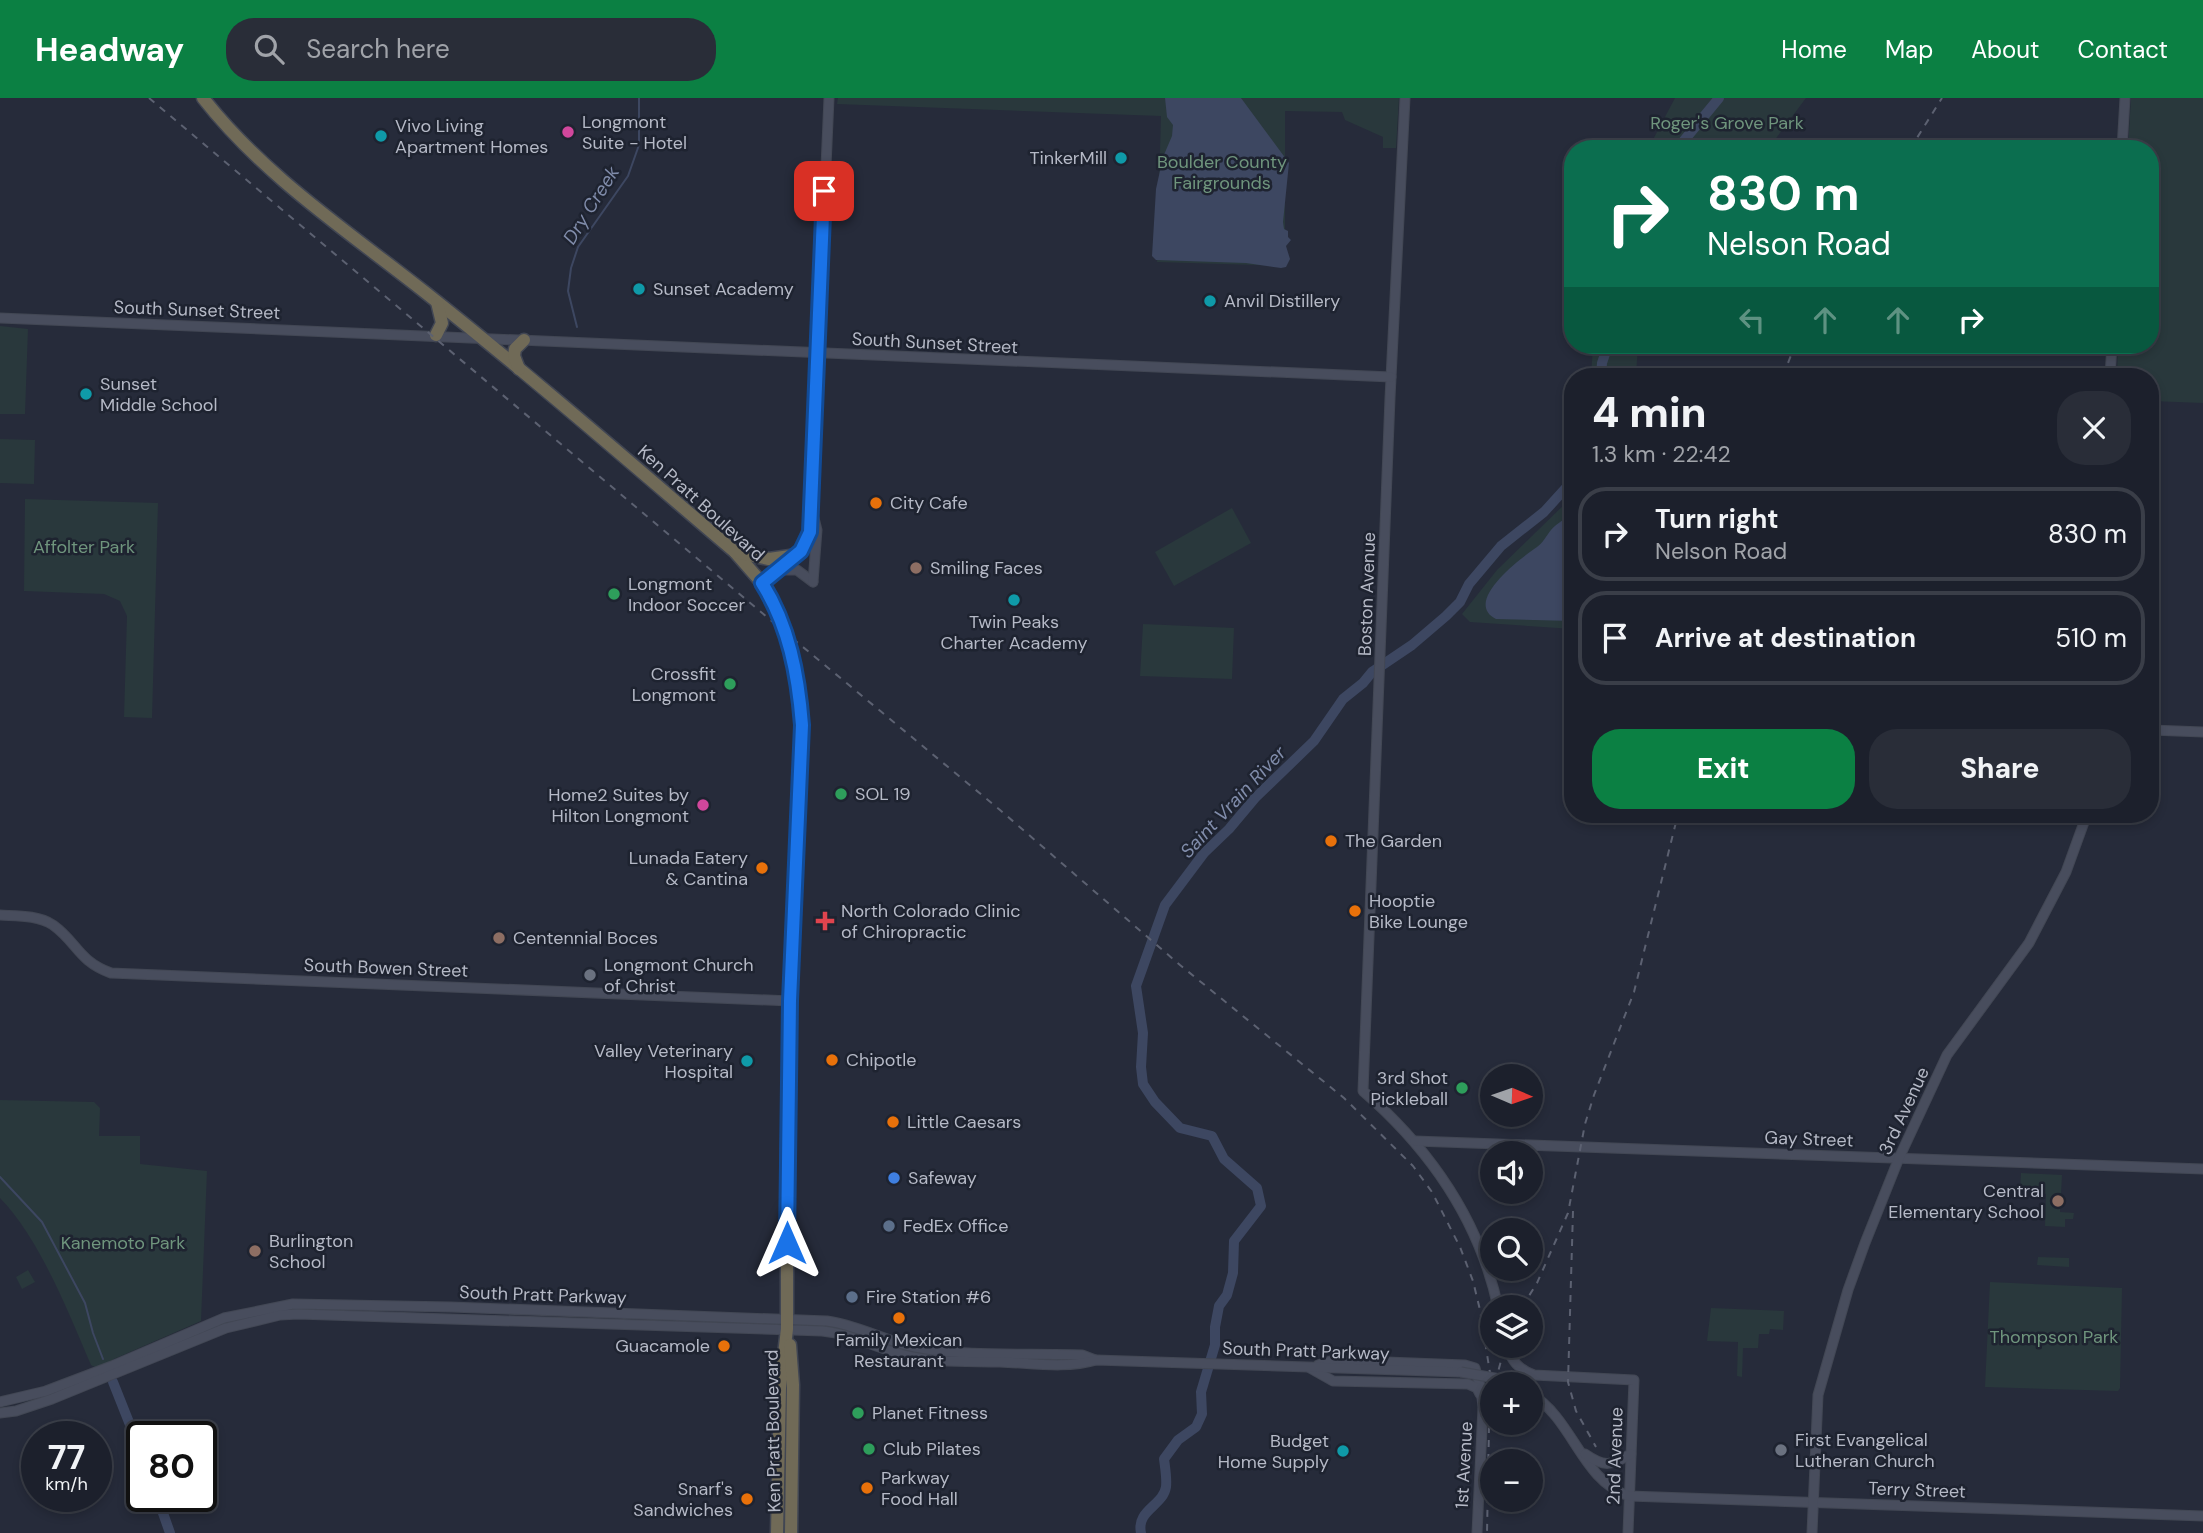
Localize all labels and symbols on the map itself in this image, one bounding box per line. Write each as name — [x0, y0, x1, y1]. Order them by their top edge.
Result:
place label: Longmont Suite - Hotel — [582, 110, 687, 155]
park label: Roger's Grove Park — [1650, 111, 1804, 135]
place label: Vivo Living Apartment Homes — [395, 114, 548, 159]
marker: Longmont Suite - Hotel — [560, 124, 576, 140]
marker: Vivo Living Apartment Homes — [373, 128, 389, 144]
place label: TinkerMill — [1029, 146, 1107, 170]
marker: TinkerMill — [1113, 150, 1129, 166]
park label: Boulder County Fairgrounds — [1157, 150, 1287, 195]
water label: Dry Creek — [557, 161, 625, 249]
pin — [794, 161, 854, 221]
place label: Sunset Academy — [653, 277, 794, 301]
marker: Sunset Academy — [631, 281, 647, 297]
place label: Anvil Distillery — [1224, 289, 1340, 313]
marker: Anvil Distillery — [1202, 293, 1218, 309]
street label: South Sunset Street — [113, 295, 281, 325]
street label: South Sunset Street — [851, 327, 1019, 359]
place label: Sunset Middle School — [100, 372, 218, 417]
marker: Sunset Middle School — [78, 386, 94, 402]
street label: Ken Pratt Boulevard — [632, 440, 770, 566]
place label: City Cafe — [890, 491, 968, 515]
marker: City Cafe — [868, 495, 884, 511]
street label: Boston Avenue — [1353, 532, 1381, 656]
park label: Affolter Park — [33, 535, 135, 559]
place label: Smiling Faces — [930, 556, 1043, 580]
marker: Smiling Faces — [908, 560, 924, 576]
place label: Longmont Indoor Soccer — [628, 572, 746, 617]
marker: Longmont Indoor Soccer — [606, 586, 622, 602]
marker: Twin Peaks Charter Academy — [1006, 592, 1022, 608]
place label: Twin Peaks Charter Academy — [940, 610, 1088, 655]
place label: Crossfit Longmont — [632, 662, 716, 707]
marker: Crossfit Longmont — [722, 676, 738, 692]
water label: Saint Vrain River — [1175, 740, 1292, 863]
place label: SOL 19 — [855, 782, 911, 806]
place label: Home2 Suites by Hilton Longmont — [548, 783, 689, 828]
marker: SOL 19 — [833, 786, 849, 802]
marker: Home2 Suites by Hilton Longmont — [695, 797, 711, 813]
place label: The Garden — [1345, 829, 1442, 853]
marker: The Garden — [1323, 833, 1339, 849]
place label: Lunada Eatery & Cantina — [629, 846, 748, 891]
marker: Lunada Eatery & Cantina — [754, 860, 770, 876]
place label: Hooptie Bike Lounge — [1369, 889, 1468, 934]
place label: North Colorado Clinic of Chiropractic — [841, 899, 1021, 944]
marker: Hooptie Bike Lounge — [1347, 903, 1363, 919]
marker: North Colorado Clinic of Chiropractic — [815, 911, 835, 931]
place label: Centennial Boces — [513, 926, 658, 950]
marker: Centennial Boces — [491, 930, 507, 946]
street label: South Bowen Street — [303, 953, 469, 983]
place label: Longmont Church of Christ — [604, 953, 754, 998]
marker: Longmont Church of Christ — [582, 967, 598, 983]
place label: Valley Veterinary Hospital — [594, 1039, 733, 1084]
place label: Chipotle — [846, 1048, 916, 1072]
marker: Chipotle — [824, 1052, 840, 1068]
marker: Valley Veterinary Hospital — [739, 1053, 755, 1069]
street label: 3rd Avenue — [1873, 1063, 1935, 1159]
north arrow — [1480, 1064, 1544, 1127]
place label: 3rd Shot Pickleball — [1371, 1066, 1448, 1111]
marker: 3rd Shot Pickleball — [1454, 1080, 1470, 1096]
place label: Little Caesars — [907, 1110, 1021, 1134]
marker: Little Caesars — [885, 1114, 901, 1130]
street label: Gay Street — [1764, 1125, 1854, 1153]
place label: Safeway — [908, 1166, 977, 1190]
marker: Safeway — [886, 1170, 902, 1186]
place label: Central Elementary School — [1888, 1179, 2044, 1224]
marker: Central Elementary School — [2050, 1193, 2066, 1209]
position arrow — [750, 1206, 824, 1280]
place label: FedEx Office — [903, 1214, 1008, 1238]
marker: FedEx Office — [881, 1218, 897, 1234]
place label: Burlington School — [269, 1229, 353, 1274]
park label: Kanemoto Park — [61, 1231, 185, 1255]
marker: Burlington School — [247, 1243, 263, 1259]
street label: South Pratt Parkway — [459, 1280, 627, 1310]
place label: Fire Station #6 — [866, 1285, 991, 1309]
marker: Fire Station #6 — [844, 1289, 860, 1305]
marker: Family Mexican Restaurant — [891, 1310, 907, 1326]
park label: Thompson Park — [1990, 1325, 2118, 1349]
place label: Family Mexican Restaurant — [836, 1328, 962, 1373]
place label: Guacamole — [615, 1334, 710, 1358]
street label: South Pratt Parkway — [1222, 1336, 1390, 1366]
marker: Guacamole — [716, 1338, 732, 1354]
street label: Ken Pratt Boulevard — [760, 1349, 786, 1513]
place label: Planet Fitness — [872, 1401, 988, 1425]
marker: Planet Fitness — [850, 1405, 866, 1421]
street label: 2nd Avenue — [1601, 1407, 1629, 1505]
speed limit sign: 80 — [126, 1421, 217, 1512]
street label: 1st Avenue — [1450, 1421, 1478, 1509]
place label: First Evangelical Lutheran Church — [1795, 1428, 1935, 1473]
place label: Budget Home Supply — [1218, 1429, 1329, 1474]
place label: Club Pilates — [883, 1437, 981, 1461]
marker: Club Pilates — [861, 1441, 877, 1457]
marker: First Evangelical Lutheran Church — [1773, 1442, 1789, 1458]
marker: Budget Home Supply — [1335, 1443, 1351, 1459]
place label: Parkway Food Hall — [881, 1466, 958, 1511]
street label: Terry Street — [1868, 1476, 1966, 1504]
place label: Snarf's Sandwiches — [633, 1477, 733, 1522]
marker: Parkway Food Hall — [859, 1480, 875, 1496]
marker: Snarf's Sandwiches — [739, 1491, 755, 1507]

